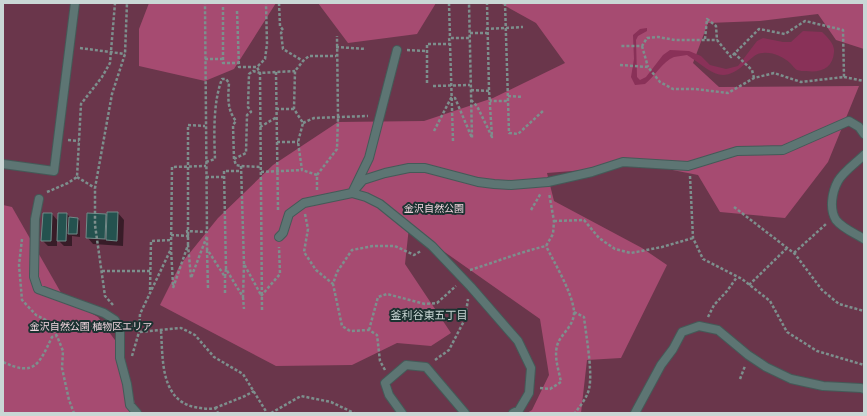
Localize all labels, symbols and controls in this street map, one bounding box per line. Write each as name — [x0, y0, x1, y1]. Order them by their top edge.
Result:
park label: 金沢自然公園 — [404, 202, 464, 215]
district label: 釜利谷東五丁目 — [391, 308, 468, 322]
park label: 金沢自然公園 植物区エリア — [30, 320, 152, 333]

